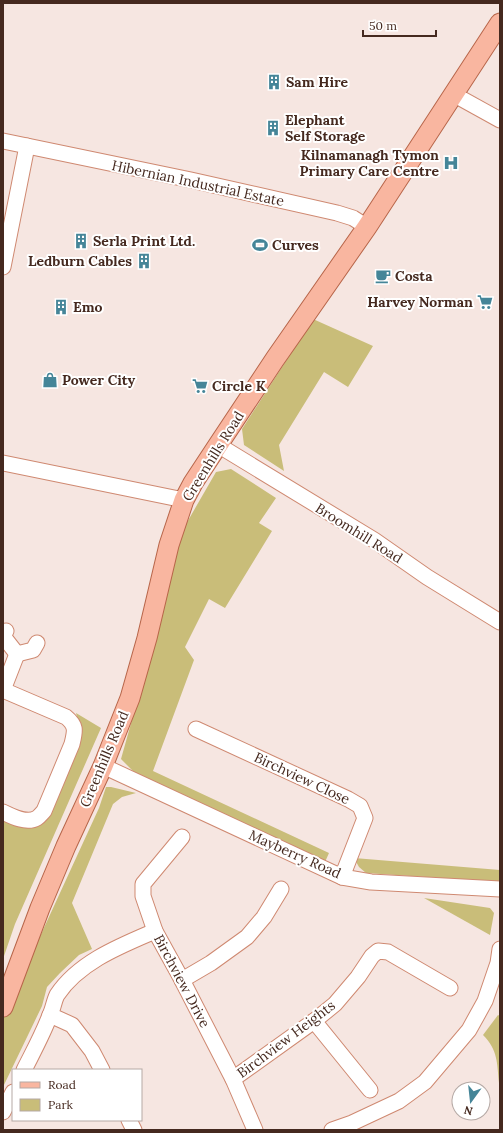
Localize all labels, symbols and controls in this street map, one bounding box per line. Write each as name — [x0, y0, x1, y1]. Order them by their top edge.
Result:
scale bar — [363, 12, 436, 38]
text: 50 m — [369, 18, 397, 33]
building icon: Sam Hire — [265, 73, 283, 91]
place label: Sam Hire — [286, 73, 349, 91]
place label: Elephant Self Storage — [285, 111, 366, 145]
building icon: Elephant Self Storage — [264, 119, 282, 137]
place label: Kilnamanagh Tymon Primary Care Centre — [300, 146, 439, 180]
hospital icon: Kilnamanagh Tymon Primary Care Centre — [442, 154, 460, 172]
street label: Hibernian Industrial Estate — [110, 156, 286, 210]
building icon: Serla Print Ltd. — [72, 232, 90, 250]
place label: Serla Print Ltd. — [93, 232, 195, 250]
sports icon: Curves — [251, 236, 269, 254]
place label: Curves — [272, 236, 319, 254]
place label: Ledburn Cables — [28, 252, 132, 270]
building icon: Ledburn Cables — [135, 252, 153, 270]
cafe icon: Costa — [374, 267, 392, 285]
place label: Costa — [395, 267, 433, 285]
place label: Harvey Norman — [367, 293, 473, 311]
supermarket icon: Harvey Norman — [476, 293, 494, 311]
building icon: Emo — [52, 298, 70, 316]
place label: Emo — [73, 298, 103, 316]
shop icon: Power City — [41, 371, 59, 389]
place label: Power City — [62, 371, 136, 389]
supermarket icon: Circle K — [191, 377, 209, 395]
place label: Circle K — [212, 377, 266, 395]
street label: Greenhills Road — [178, 408, 248, 504]
street label: Broomhill Road — [312, 499, 406, 567]
street label: Greenhills Road — [76, 708, 132, 810]
street label: Birchview Close — [251, 748, 353, 808]
street label: Mayberry Road — [246, 826, 344, 882]
street label: Birchview Drive — [150, 931, 214, 1031]
street label: Birchview Heights — [233, 996, 339, 1082]
legend — [12, 1069, 142, 1121]
text: Road — [48, 1077, 76, 1092]
north arrow — [451, 1081, 491, 1121]
text: Park — [48, 1097, 74, 1112]
text: N — [462, 1103, 474, 1119]

